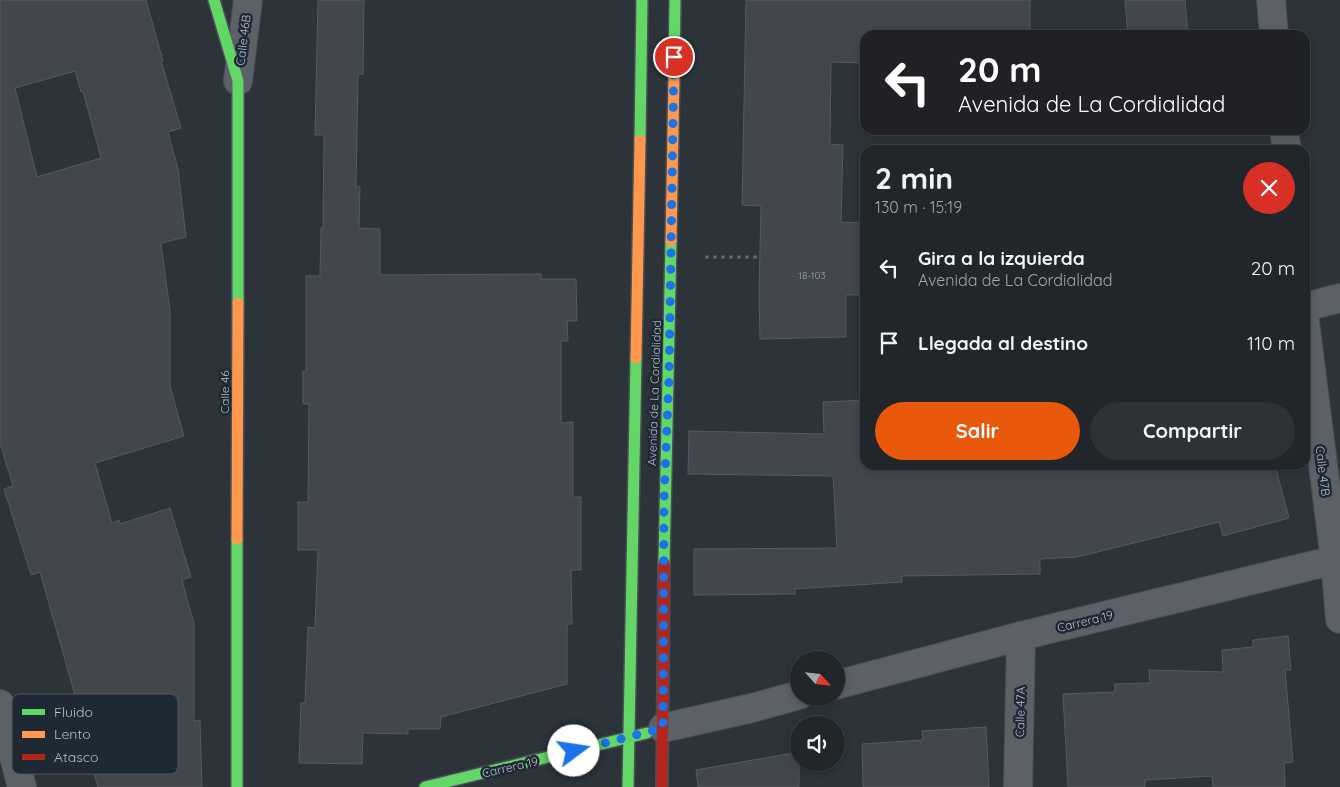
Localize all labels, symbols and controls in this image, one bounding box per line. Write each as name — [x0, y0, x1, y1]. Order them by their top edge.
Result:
street label: Calle 46B — [232, 14, 254, 66]
pin — [653, 36, 695, 78]
icon: arrive — [660, 43, 688, 71]
text: 20 m — [958, 47, 1041, 91]
icon: left — [875, 50, 940, 115]
text: Avenida de La Cordialidad — [958, 90, 1225, 118]
text: 2 min — [875, 159, 953, 197]
button: close — [1243, 162, 1295, 214]
text: 130 m · 15:19 — [875, 197, 962, 217]
text: Gira a la izquierda — [918, 246, 1085, 270]
icon: left — [875, 254, 903, 282]
text: 20 m — [1251, 256, 1295, 280]
house number: 18-103 — [798, 269, 826, 282]
text: Avenida de La Cordialidad — [918, 270, 1112, 290]
street label: Avenida de La Cordialidad — [644, 320, 664, 466]
icon: arrive — [875, 329, 903, 357]
text: Llegada al destino — [918, 331, 1088, 355]
text: 110 m — [1247, 331, 1295, 355]
street label: Calle 46 — [217, 370, 232, 414]
button: Salir — [875, 402, 1080, 460]
button: Compartir — [1090, 402, 1295, 460]
street label: Calle 47B — [1312, 445, 1334, 497]
street label: Carrera 19 — [1056, 607, 1115, 635]
north arrow — [790, 651, 845, 706]
map controls — [790, 651, 845, 771]
street label: Calle 47A — [1012, 686, 1028, 737]
legend — [12, 694, 178, 774]
text: Fluido — [54, 703, 93, 721]
button: sound — [790, 716, 845, 771]
position arrow — [547, 724, 599, 776]
text: Lento — [54, 725, 91, 743]
text: Atasco — [54, 748, 99, 766]
street label: Carrera 19 — [481, 753, 540, 781]

